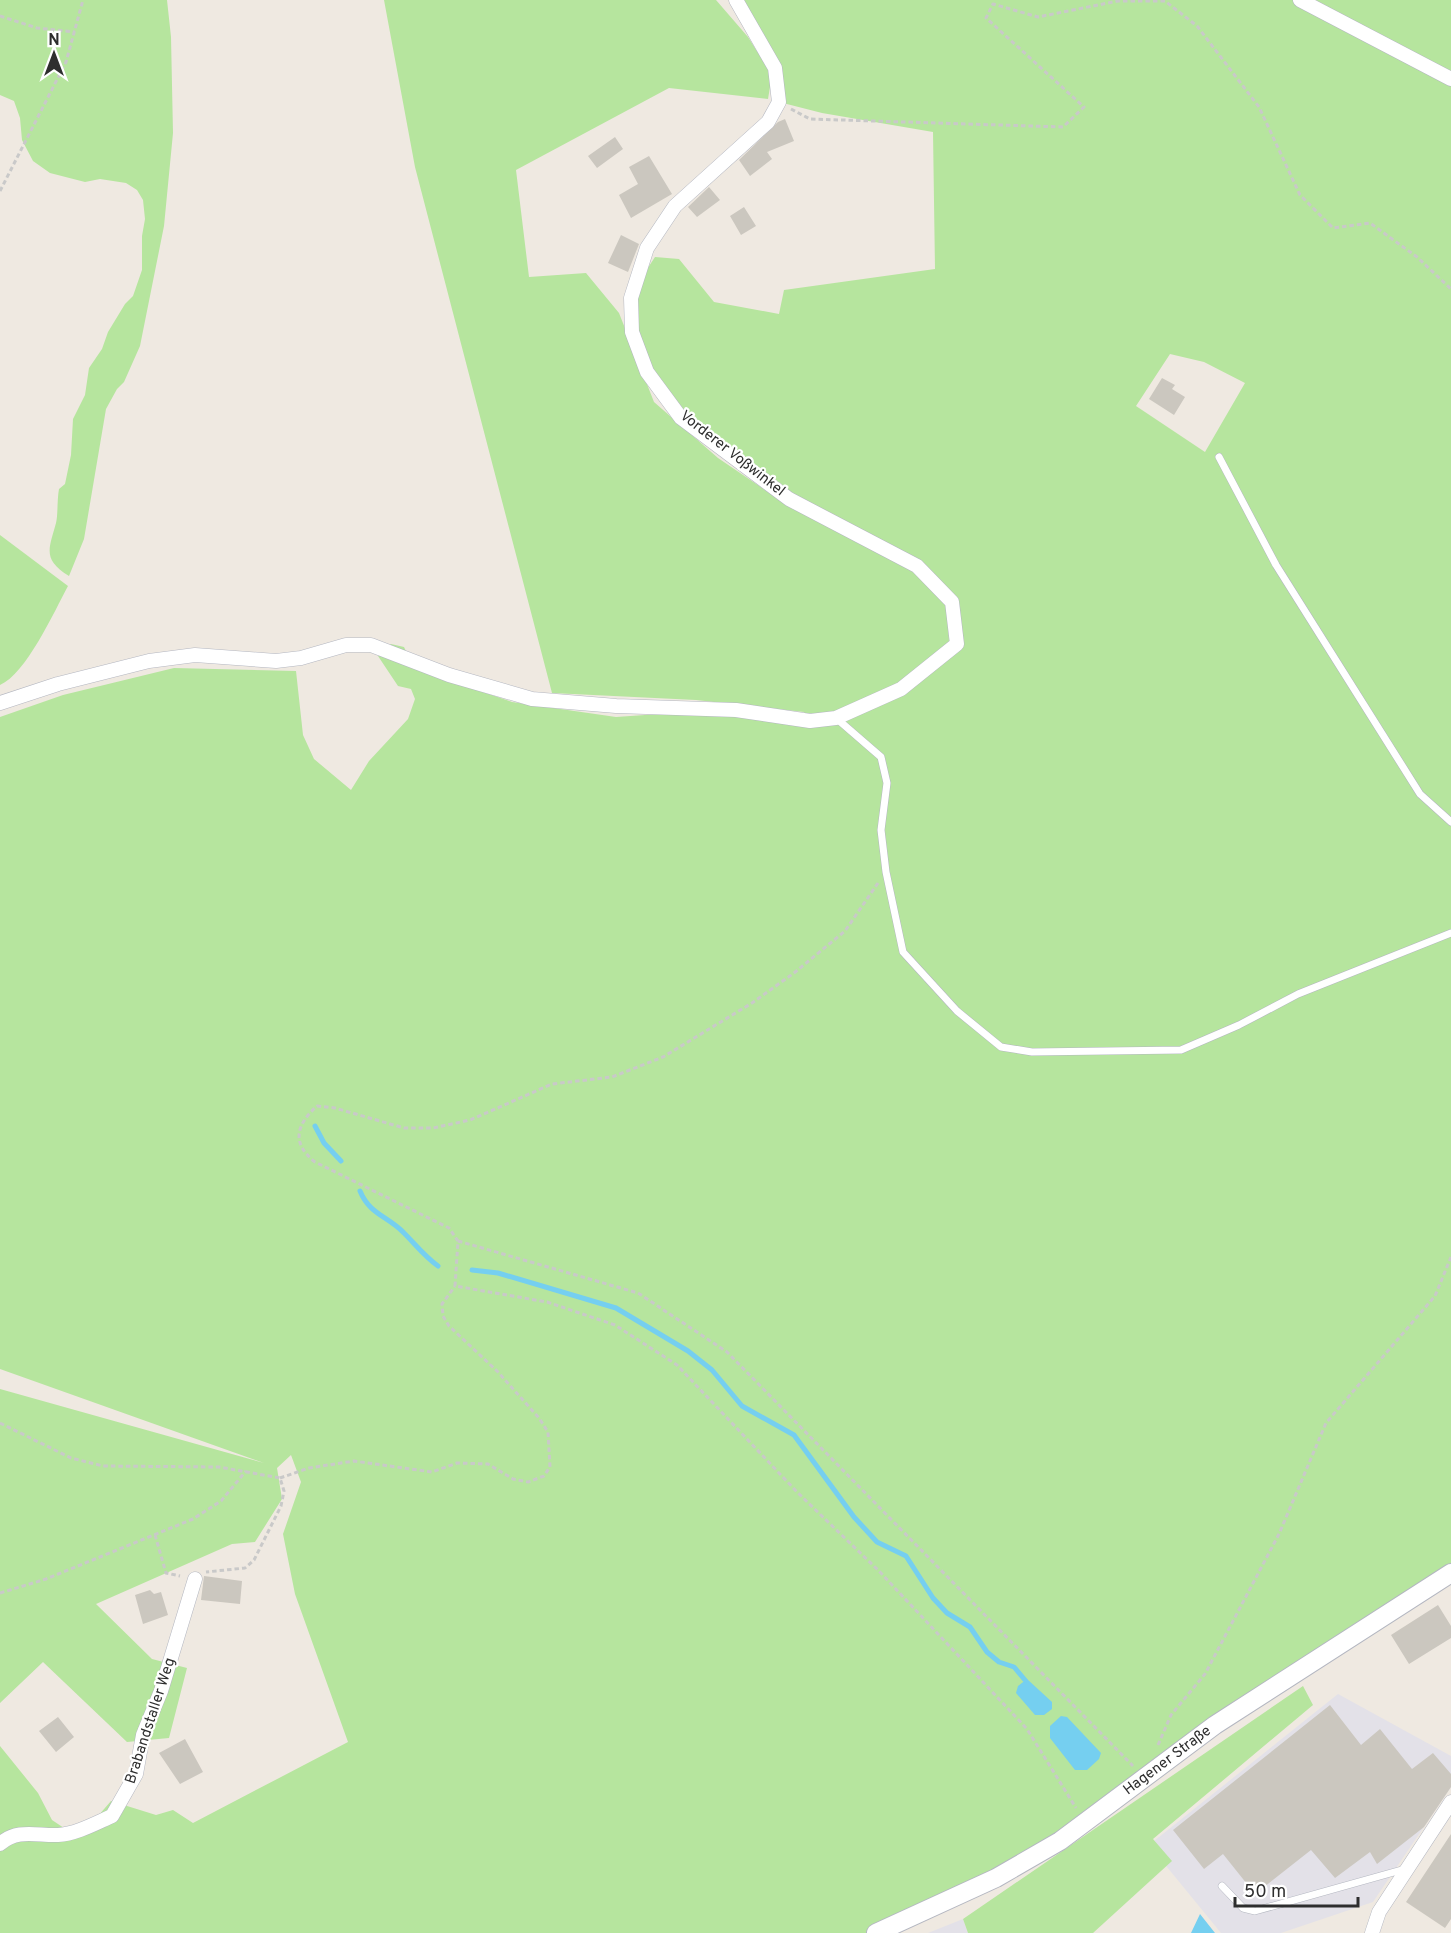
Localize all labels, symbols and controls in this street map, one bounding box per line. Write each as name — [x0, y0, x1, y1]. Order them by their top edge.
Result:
north arrow — [24, 24, 84, 84]
text: N — [48, 31, 60, 51]
street label: Vorderer Voßwinkel — [675, 407, 789, 501]
street label: Brabandstaller Weg — [122, 1655, 180, 1787]
street label: Hagener Straße — [1120, 1722, 1215, 1800]
scale bar — [1235, 1870, 1358, 1908]
text: 50 m — [1244, 1881, 1286, 1904]

